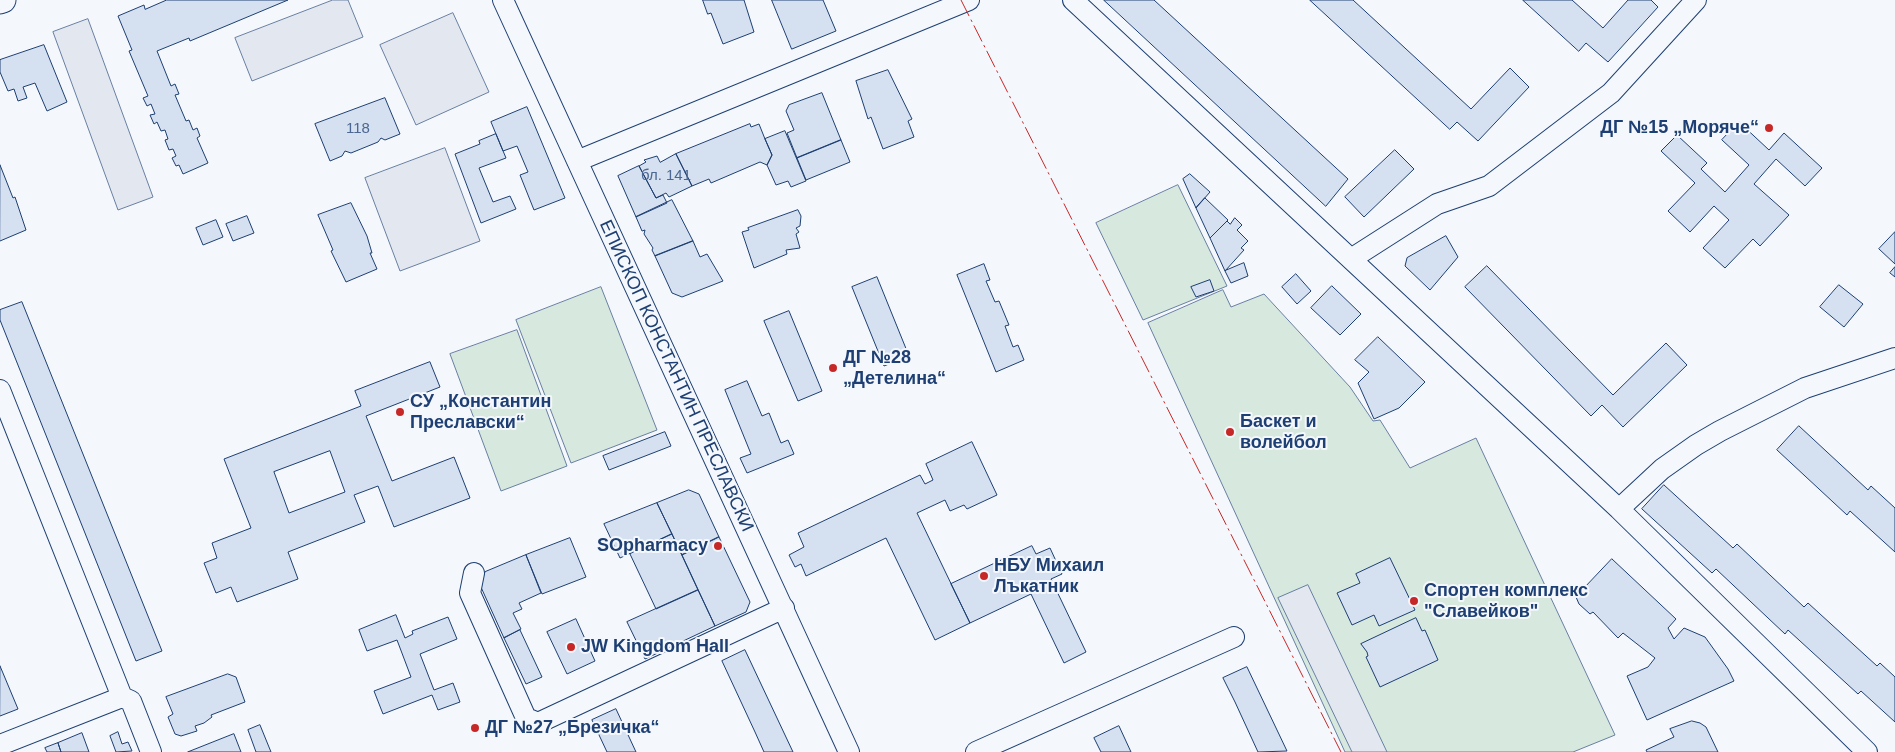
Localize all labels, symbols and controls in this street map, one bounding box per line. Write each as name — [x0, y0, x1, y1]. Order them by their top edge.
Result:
place label: ДГ №15 „Моряче“ — [1600, 117, 1759, 139]
house number: 118 — [346, 120, 370, 138]
marker: ДГ №15 „Моряче“ — [1763, 122, 1775, 134]
house number: бл. 141 — [641, 167, 691, 185]
street label: ЕПИСКОП КОНСТАНТИН ПРЕСЛАВСКИ — [594, 217, 758, 535]
place label: ДГ №28 „Детелина“ — [843, 347, 946, 389]
marker: ДГ №28 „Детелина“ — [827, 362, 839, 374]
place label: СУ „Константин Преславски“ — [410, 391, 551, 434]
marker: СУ „Константин Преславски“ — [394, 406, 406, 418]
place label: Баскет и волейбол — [1240, 411, 1327, 454]
marker: Баскет и волейбол — [1224, 426, 1236, 438]
place label: SOpharmacy — [597, 535, 708, 557]
marker: SOpharmacy — [712, 540, 724, 552]
place label: НБУ Михаил Лъкатник — [994, 555, 1104, 598]
marker: НБУ Михаил Лъкатник — [978, 570, 990, 582]
place label: Спортен комплекс "Славейков" — [1424, 580, 1588, 622]
marker: Спортен комплекс "Славейков" — [1408, 595, 1420, 607]
place label: JW Kingdom Hall — [581, 636, 729, 658]
marker: JW Kingdom Hall — [565, 641, 577, 653]
place label: ДГ №27 „Брезичка“ — [485, 717, 660, 739]
marker: ДГ №27 „Брезичка“ — [469, 722, 481, 734]

